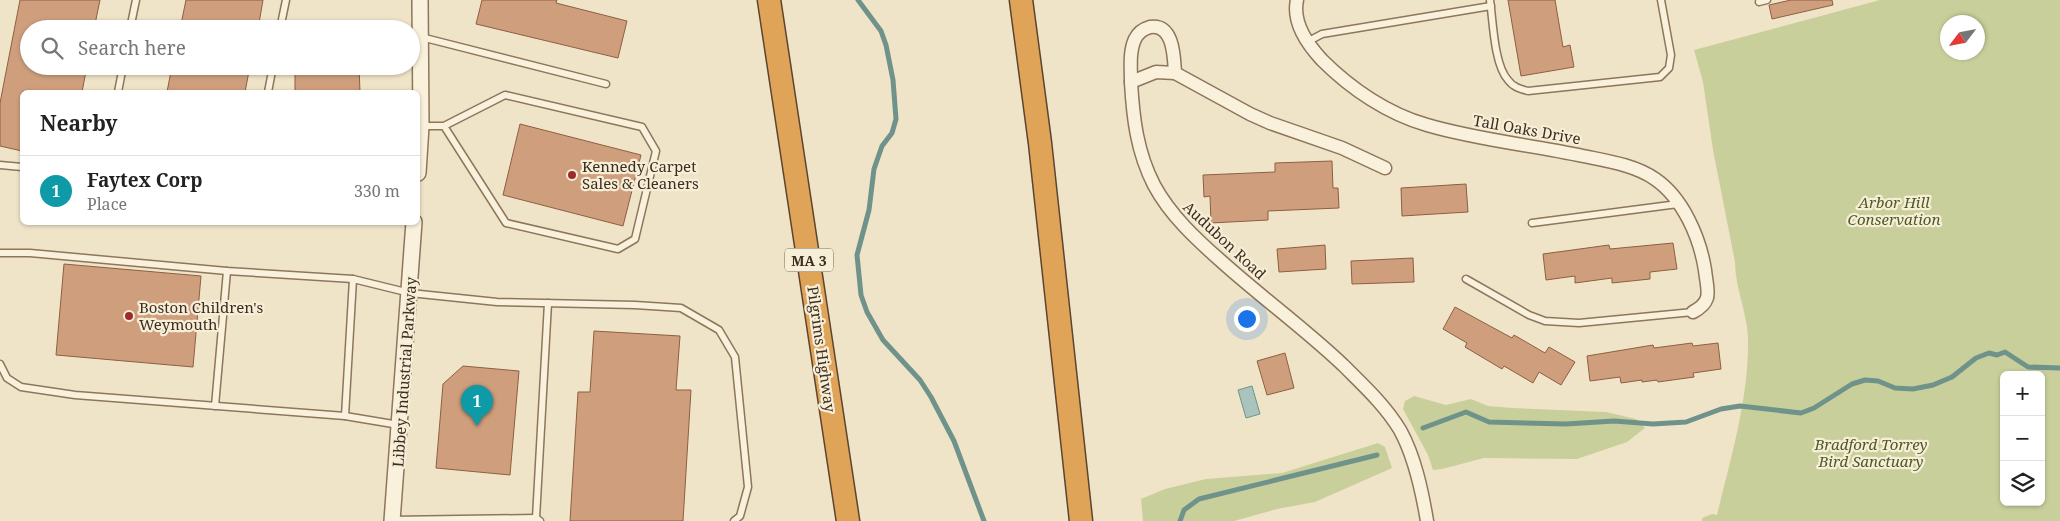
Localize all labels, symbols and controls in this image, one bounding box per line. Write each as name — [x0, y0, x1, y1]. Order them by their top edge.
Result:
north arrow — [1940, 15, 1985, 60]
search box — [20, 20, 420, 75]
icon: search — [38, 34, 66, 62]
text: Search here — [78, 35, 186, 61]
text: Nearby — [40, 109, 118, 137]
street label: Tall Oaks Drive — [1472, 110, 1582, 148]
place label: Kennedy Carpet Sales & Cleaners — [582, 156, 699, 193]
text: Faytex Corp — [87, 167, 202, 193]
marker: Kennedy Carpet Sales & Cleaners — [566, 169, 578, 181]
text: 1 — [51, 180, 61, 202]
text: 330 m — [354, 180, 400, 202]
park label: Arbor Hill Conservation — [1848, 192, 1940, 229]
text: Place — [87, 193, 127, 215]
street label: Audubon Road — [1179, 196, 1271, 284]
road number: MA 3 — [785, 248, 833, 272]
street label: Libbey Industrial Parkway — [387, 276, 421, 468]
street label: Pilgrims Highway — [803, 285, 841, 414]
place label: Boston Children's Weymouth — [139, 297, 264, 334]
your location — [1234, 306, 1260, 332]
marker: Boston Children's Weymouth — [123, 310, 135, 322]
map controls — [2000, 371, 2045, 506]
button: + — [2000, 371, 2045, 416]
pin: 1 — [461, 385, 493, 426]
button: − — [2000, 416, 2045, 461]
park label: Bradford Torrey Bird Sanctuary — [1814, 434, 1928, 471]
button: layers — [2000, 461, 2045, 506]

